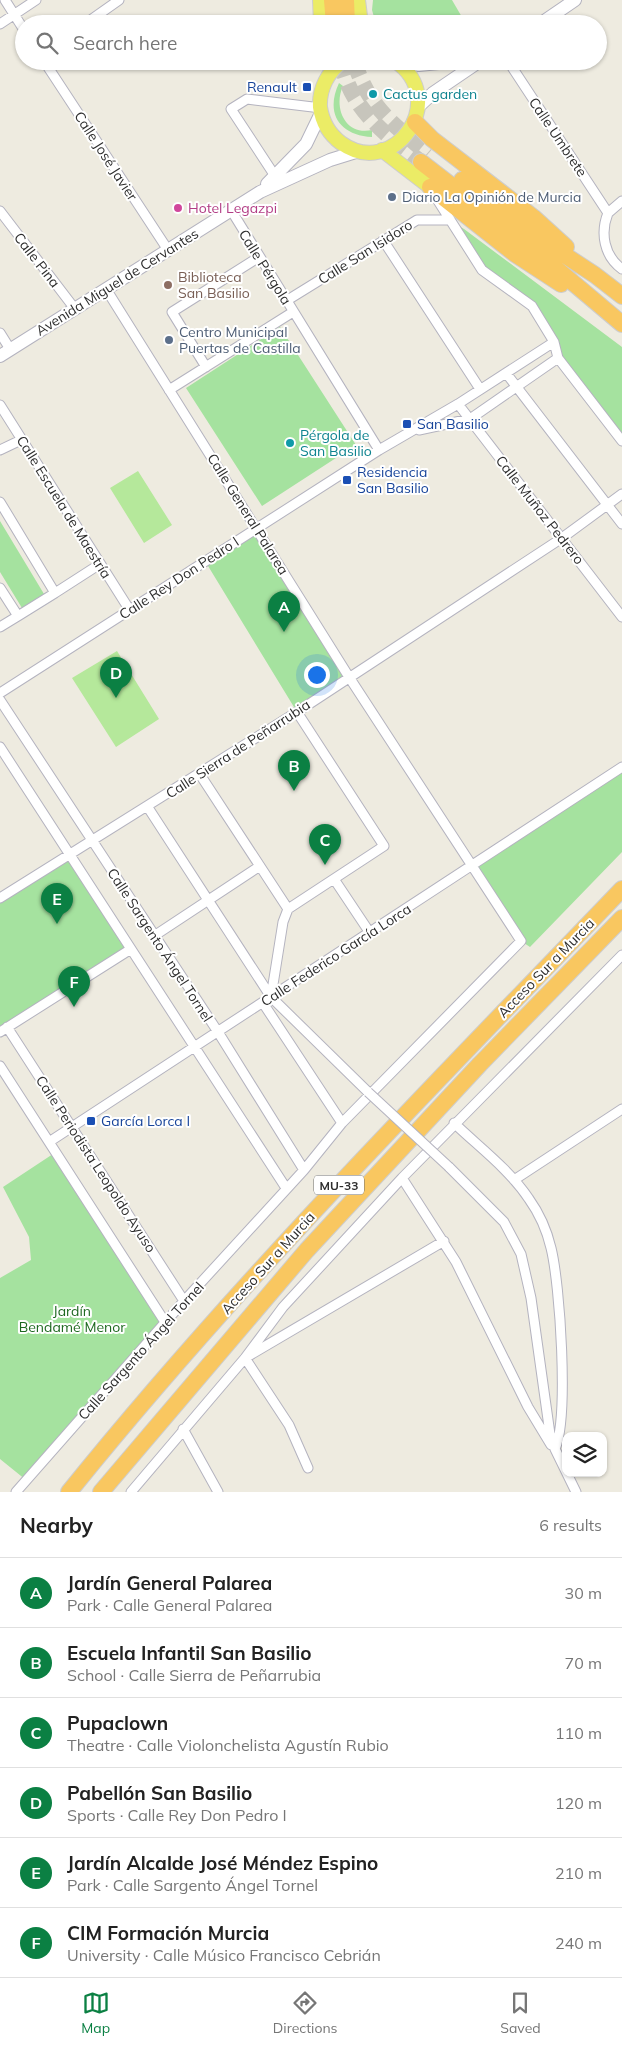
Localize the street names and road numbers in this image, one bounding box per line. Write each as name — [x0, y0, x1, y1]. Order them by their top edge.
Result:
street label: Calle Umbrete — [525, 94, 591, 180]
street label: Calle José Javier — [70, 108, 142, 205]
street label: Calle San Isidoro — [314, 216, 416, 288]
street label: Avenida Miguel de Cervantes — [32, 224, 202, 340]
street label: Calle Pérgola — [235, 226, 295, 308]
street label: Calle Pina — [10, 229, 64, 291]
street label: Calle Escuela de Maestría — [13, 432, 115, 582]
street label: Calle General Palarea — [203, 450, 293, 578]
street label: Calle Muñoz Pedrero — [492, 452, 588, 568]
street label: Calle Rey Don Pedro I — [116, 533, 242, 623]
street label: Calle Sierra de Peñarrubia — [162, 696, 314, 802]
street label: Calle Sargento Ángel Tornel — [104, 865, 216, 1025]
street label: Calle Federico García Lorca — [257, 900, 415, 1010]
street label: Acceso Sur a Murcia — [494, 915, 598, 1021]
street label: Calle Periodista Leopoldo Ayuso — [32, 1072, 160, 1256]
road number: MU-33 — [314, 1176, 364, 1194]
street label: Acceso Sur a Murcia — [217, 1208, 319, 1318]
street label: Calle Sargento Ángel Tornel — [74, 1278, 208, 1424]

